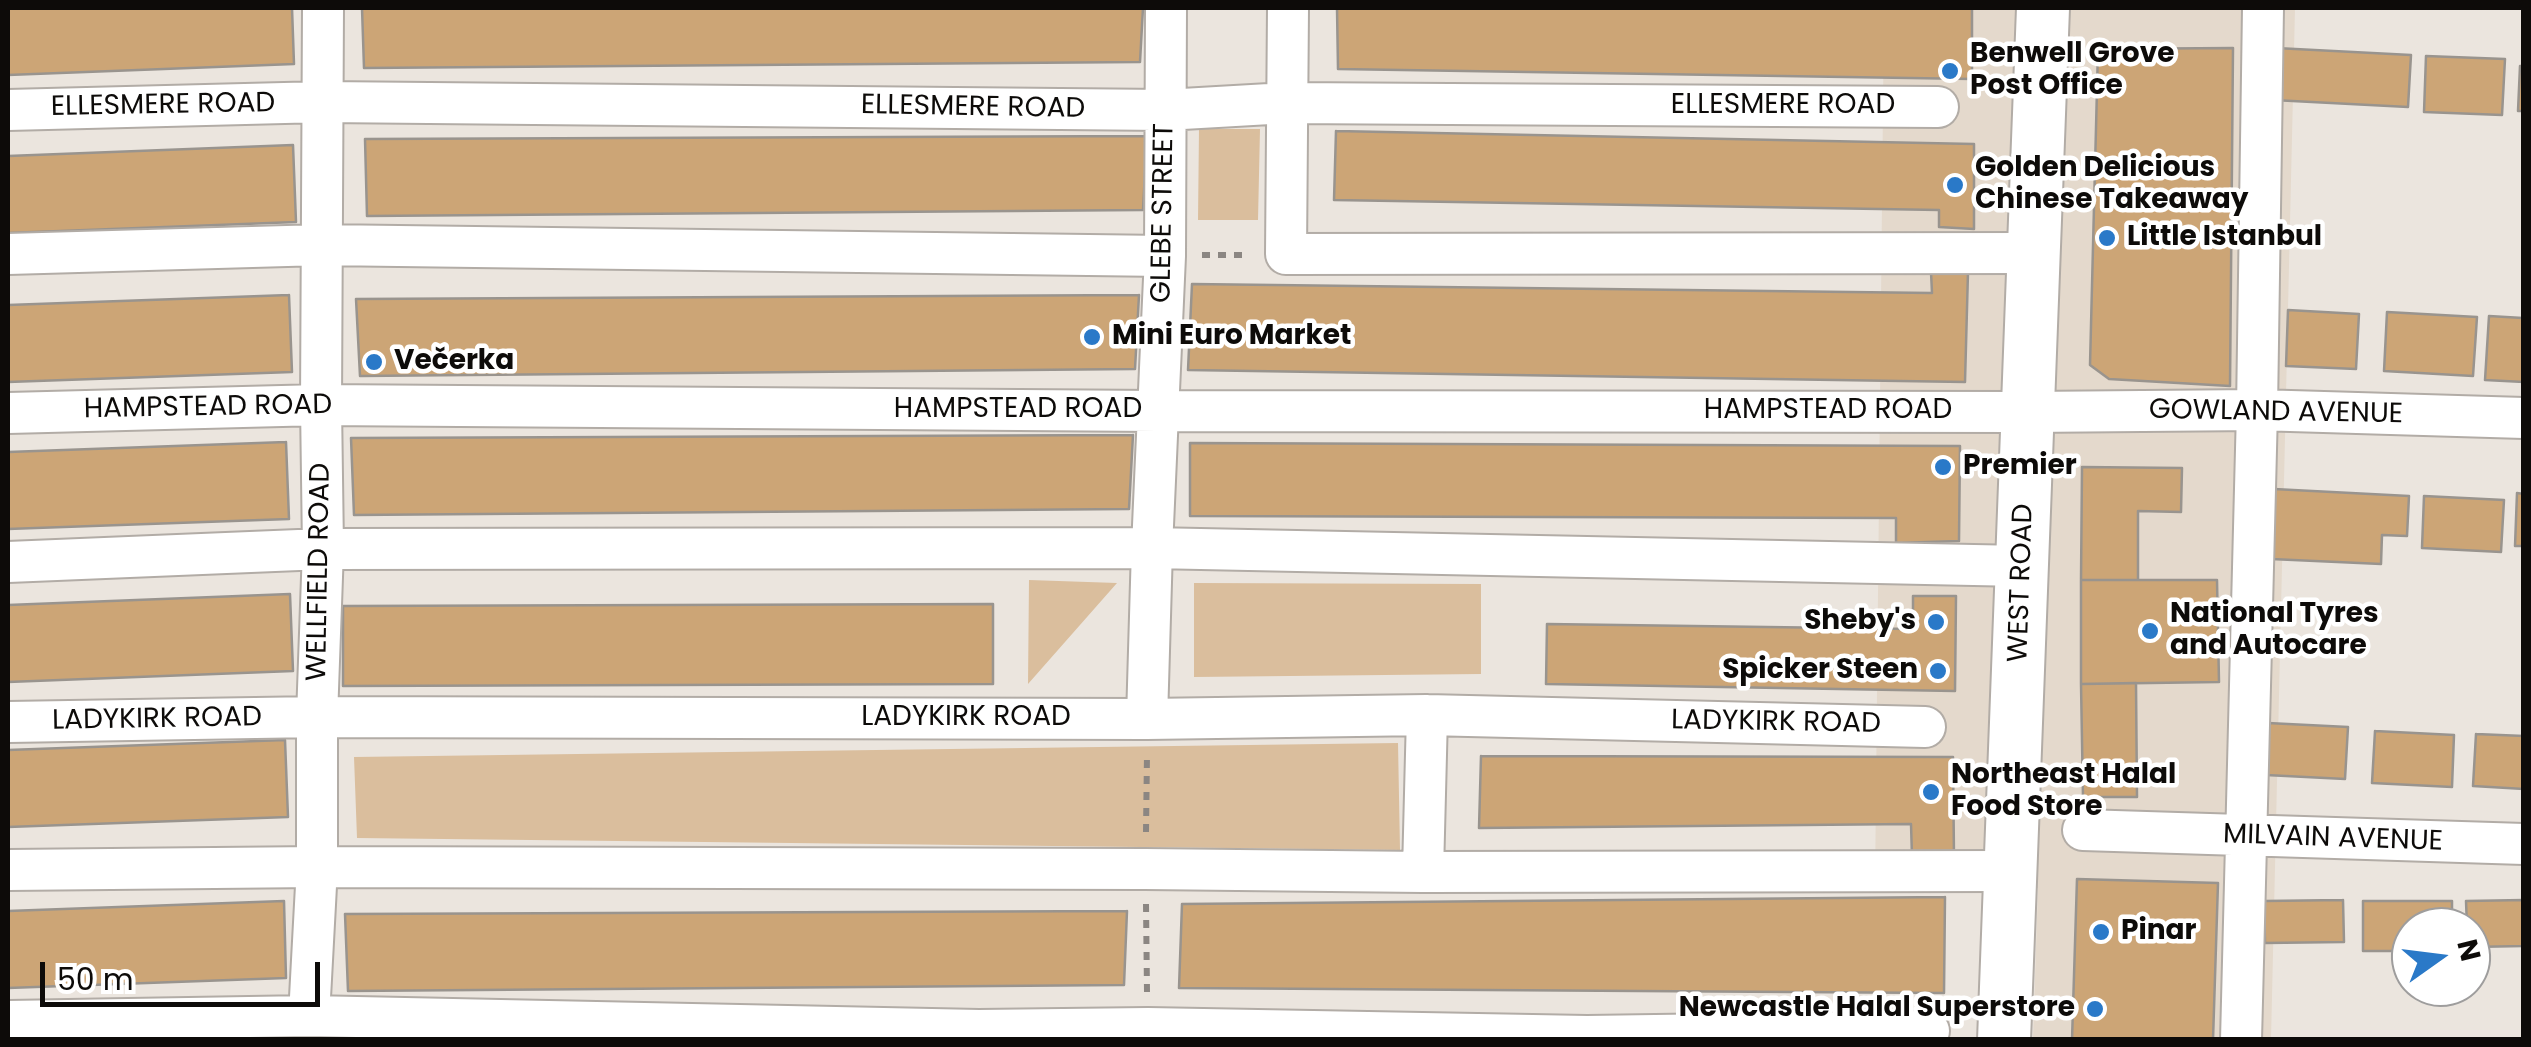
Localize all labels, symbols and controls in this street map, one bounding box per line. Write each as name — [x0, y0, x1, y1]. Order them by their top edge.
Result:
place label: Benwell Grove Post Office — [1970, 38, 2174, 104]
marker: Benwell Grove Post Office — [1939, 60, 1961, 82]
street label: ELLESMERE ROAD — [51, 87, 275, 125]
street label: ELLESMERE ROAD — [861, 89, 1085, 127]
street label: ELLESMERE ROAD — [1671, 89, 1895, 123]
street label: GLEBE STREET — [1146, 123, 1182, 303]
place label: Golden Delicious Chinese Takeaway — [1975, 152, 2248, 218]
marker: Golden Delicious Chinese Takeaway — [1944, 174, 1966, 196]
place label: Little Istanbul — [2127, 221, 2322, 255]
marker: Little Istanbul — [2096, 227, 2118, 249]
place label: Mini Euro Market — [1112, 320, 1351, 354]
marker: Mini Euro Market — [1081, 326, 1103, 348]
place label: Večerka — [394, 345, 514, 379]
marker: Večerka — [363, 351, 385, 373]
street label: HAMPSTEAD ROAD — [84, 389, 332, 427]
street label: HAMPSTEAD ROAD — [894, 393, 1142, 427]
street label: HAMPSTEAD ROAD — [1704, 394, 1952, 428]
street label: GOWLAND AVENUE — [2149, 394, 2403, 432]
place label: Premier — [1963, 450, 2077, 484]
marker: Premier — [1932, 456, 1954, 478]
street label: WELLFIELD ROAD — [301, 463, 339, 681]
street label: WEST ROAD — [2002, 503, 2042, 663]
place label: National Tyres and Autocare — [2170, 598, 2379, 664]
place label: Sheby's — [1804, 605, 1916, 639]
marker: Sheby's — [1925, 611, 1947, 633]
marker: National Tyres and Autocare — [2139, 620, 2161, 642]
place label: Spicker Steen — [1722, 654, 1918, 688]
marker: Spicker Steen — [1927, 660, 1949, 682]
street label: LADYKIRK ROAD — [52, 701, 262, 739]
street label: LADYKIRK ROAD — [861, 701, 1071, 735]
street label: LADYKIRK ROAD — [1671, 704, 1881, 742]
place label: Northeast Halal Food Store — [1951, 759, 2176, 825]
marker: Northeast Halal Food Store — [1920, 781, 1942, 803]
street label: MILVAIN AVENUE — [2222, 818, 2444, 860]
north arrow — [2391, 907, 2491, 1007]
place label: Pinar — [2121, 915, 2197, 949]
marker: Pinar — [2090, 921, 2112, 943]
text: N — [2447, 935, 2490, 965]
scale bar — [45, 942, 325, 1004]
text: 50 m — [57, 958, 134, 1001]
place label: Newcastle Halal Superstore — [1679, 992, 2075, 1026]
marker: Newcastle Halal Superstore — [2084, 998, 2106, 1020]

